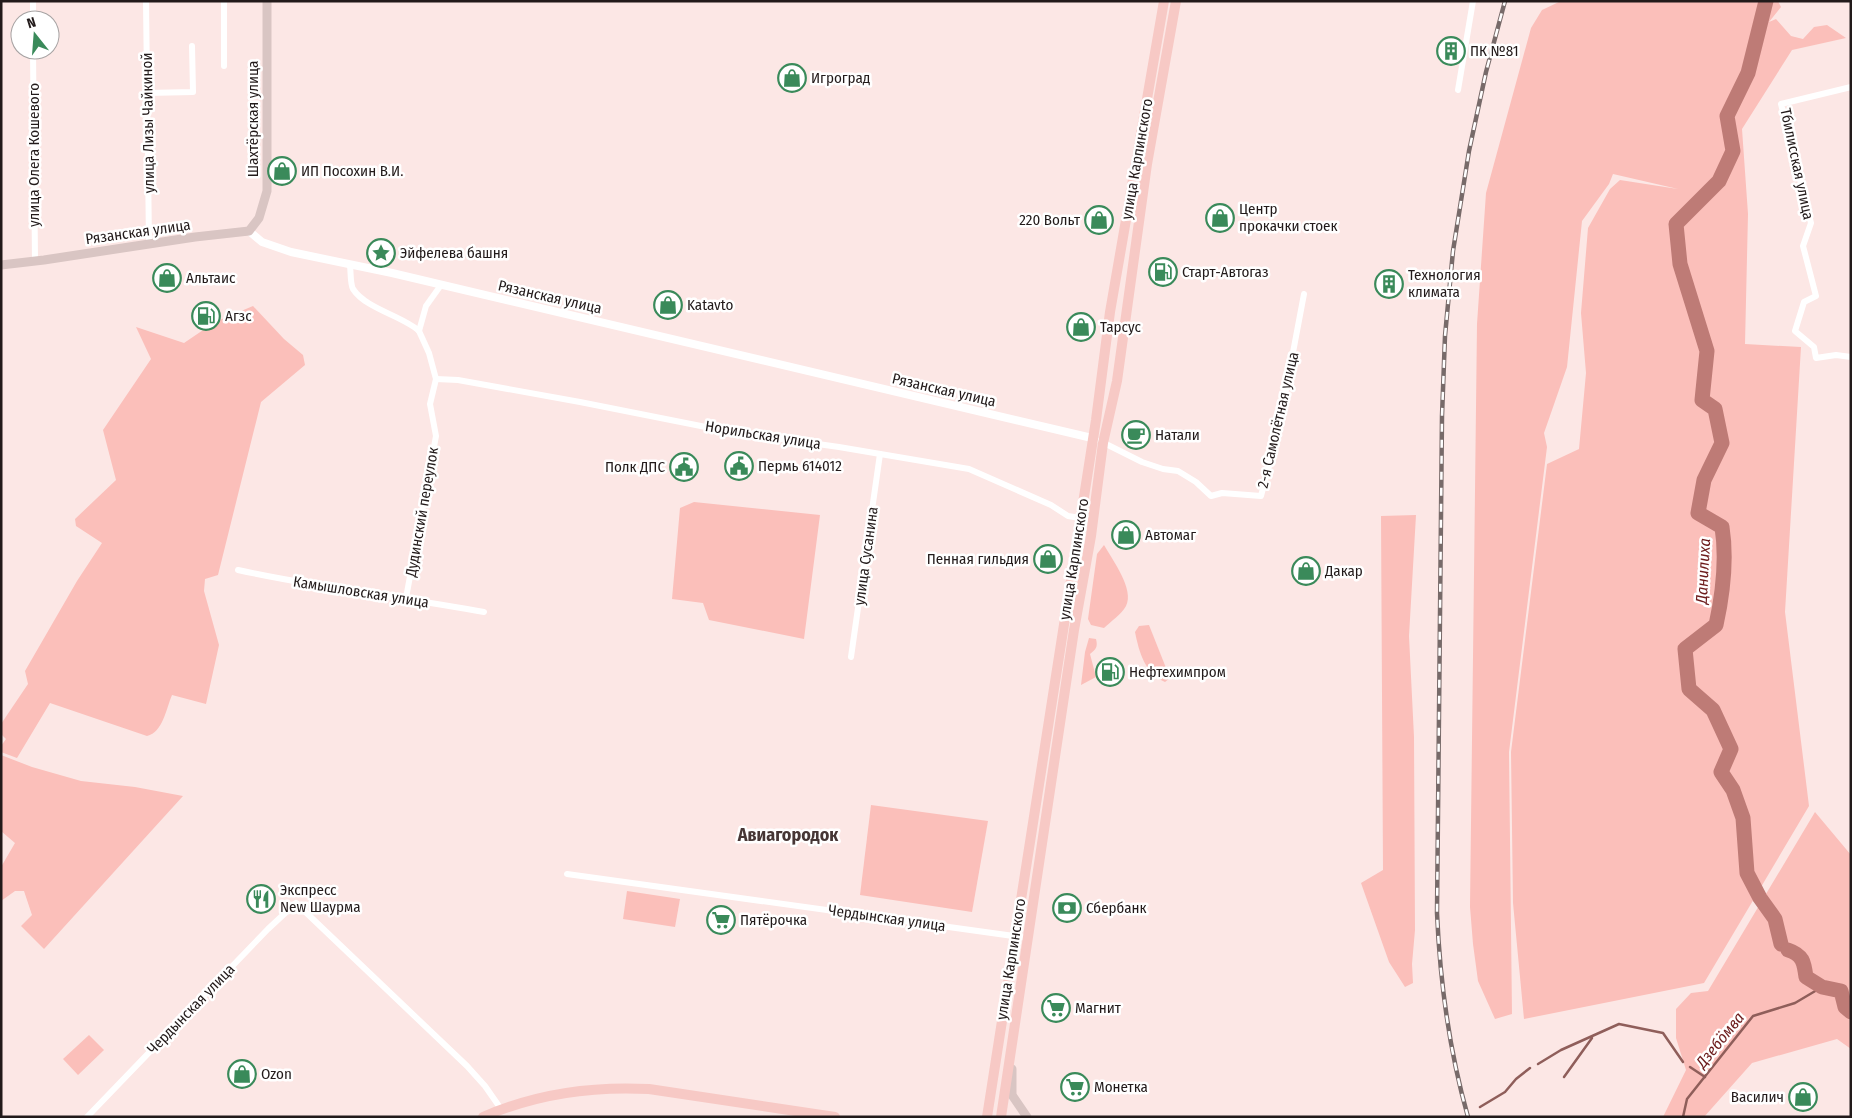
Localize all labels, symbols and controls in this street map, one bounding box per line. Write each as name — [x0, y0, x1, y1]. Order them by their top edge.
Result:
north arrow — [10, 10, 60, 60]
text: N — [25, 14, 38, 32]
building icon: ПК №81 — [1436, 36, 1466, 66]
place label: ПК №81 — [1470, 42, 1519, 60]
street label: улица Лизы Чайкиной — [138, 52, 158, 194]
street label: Шахтёрская улица — [244, 61, 262, 177]
shop icon: Игроград — [777, 63, 807, 93]
place label: Игроград — [811, 69, 870, 87]
street label: улица Олега Кошевого — [25, 83, 43, 227]
street label: улица Карпинского — [1117, 97, 1157, 221]
street label: Тбилисская улица — [1776, 107, 1818, 221]
shop icon: ИП Посохин В.И. — [267, 156, 297, 186]
place label: ИП Посохин В.И. — [301, 162, 403, 180]
place label: Центр прокачки стоек — [1239, 200, 1337, 235]
shop icon: Центр прокачки стоек — [1205, 203, 1235, 233]
shop icon: 220 Вольт — [1084, 205, 1114, 235]
place label: 220 Вольт — [1019, 211, 1081, 229]
street label: Рязанская улица — [84, 216, 192, 248]
place icon: Эйфелева башня — [366, 238, 396, 268]
place label: Эйфелева башня — [400, 244, 508, 262]
fuel station icon: Старт-Автогаз — [1148, 257, 1178, 287]
shop icon: Альтаис — [152, 263, 182, 293]
place label: Старт-Автогаз — [1182, 263, 1269, 281]
place label: Технология климата — [1408, 266, 1481, 301]
place label: Альтаис — [186, 269, 236, 287]
building icon: Технология климата — [1374, 269, 1404, 299]
street label: Рязанская улица — [496, 276, 604, 318]
shop icon: Katavto — [653, 290, 683, 320]
place label: Katavto — [687, 296, 733, 314]
fuel station icon: Агзс — [191, 301, 221, 331]
place label: Агзс — [225, 307, 252, 325]
shop icon: Тарсус — [1066, 312, 1096, 342]
place label: Тарсус — [1100, 318, 1142, 336]
street label: 2-я Самолётная улица — [1254, 350, 1302, 490]
street label: Рязанская улица — [890, 369, 998, 411]
street label: Норильская улица — [704, 417, 822, 453]
cafe icon: Натали — [1121, 420, 1151, 450]
place label: Натали — [1155, 426, 1200, 444]
street label: Дудинский переулок — [402, 446, 442, 579]
public building icon: Пермь 614012 — [724, 451, 754, 481]
public building icon: Полк ДПС — [669, 452, 699, 482]
place label: Пермь 614012 — [758, 457, 842, 475]
place label: Полк ДПС — [605, 458, 665, 476]
street label: улица Карпинского — [1055, 497, 1093, 621]
street label: улица Сусанина — [850, 505, 882, 607]
shop icon: Автомаг — [1111, 520, 1141, 550]
place label: Автомаг — [1145, 526, 1196, 544]
water label: Данилиха — [1692, 538, 1714, 606]
shop icon: Пенная гильдия — [1033, 544, 1063, 574]
place label: Пенная гильдия — [927, 550, 1029, 568]
shop icon: Дакар — [1291, 556, 1321, 586]
place label: Дакар — [1324, 562, 1363, 580]
street label: Камышловская улица — [292, 572, 430, 612]
fuel station icon: Нефтехимпром — [1095, 657, 1125, 687]
place label: Нефтехимпром — [1129, 663, 1226, 681]
district label: Авиагородок — [737, 824, 839, 846]
place label: Экспресс New Шаурма — [280, 881, 361, 916]
restaurant icon: Экспресс New Шаурма — [246, 884, 276, 914]
bank icon: Сбербанк — [1052, 893, 1082, 923]
street label: улица Карпинского — [992, 897, 1030, 1021]
place label: Сбербанк — [1086, 899, 1147, 917]
street label: Чердынская улица — [827, 901, 947, 935]
supermarket icon: Пятёрочка — [706, 905, 736, 935]
place label: Пятёрочка — [740, 911, 807, 929]
street label: Чердынская улица — [143, 960, 239, 1058]
supermarket icon: Магнит — [1041, 993, 1071, 1023]
place label: Магнит — [1075, 999, 1122, 1017]
water label: Дзебӧмва — [1691, 1008, 1748, 1073]
shop icon: Ozon — [227, 1059, 257, 1089]
place label: Ozon — [261, 1065, 292, 1083]
supermarket icon: Монетка — [1060, 1072, 1090, 1102]
place label: Монетка — [1094, 1078, 1148, 1096]
shop icon: Василич — [1788, 1082, 1818, 1112]
place label: Василич — [1731, 1088, 1784, 1106]

